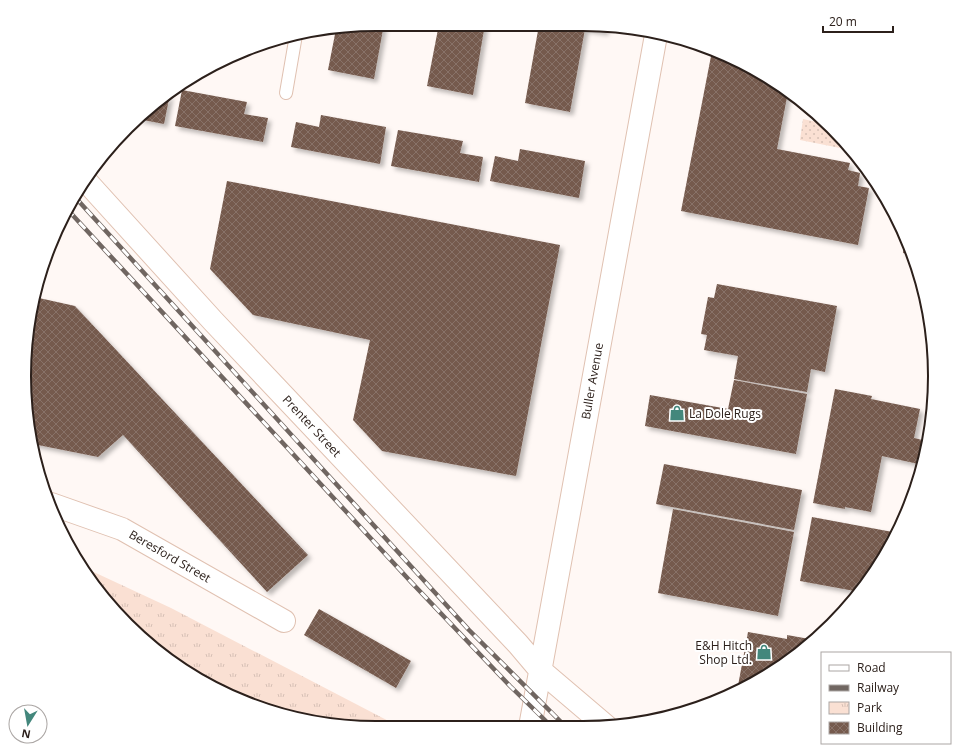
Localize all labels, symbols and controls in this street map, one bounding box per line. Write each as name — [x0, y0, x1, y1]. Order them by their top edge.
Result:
scale bar — [823, 8, 893, 34]
text: 20 m — [829, 13, 857, 30]
street label: Buller Avenue — [577, 341, 607, 421]
street label: Prenter Street — [279, 391, 345, 461]
shop icon: La Dole Rugs — [668, 404, 686, 422]
place label: La Dole Rugs — [689, 405, 761, 422]
street label: Beresford Street — [126, 526, 214, 586]
place label: E&H Hitch Shop Ltd. — [695, 637, 752, 668]
shop icon: E&H Hitch Shop Ltd. — [755, 643, 773, 661]
legend — [821, 652, 951, 744]
text: Road — [857, 659, 886, 676]
text: Railway — [857, 679, 900, 696]
text: Park — [857, 699, 883, 716]
north arrow — [8, 704, 48, 744]
text: Building — [857, 719, 903, 736]
text: N — [20, 726, 32, 743]

